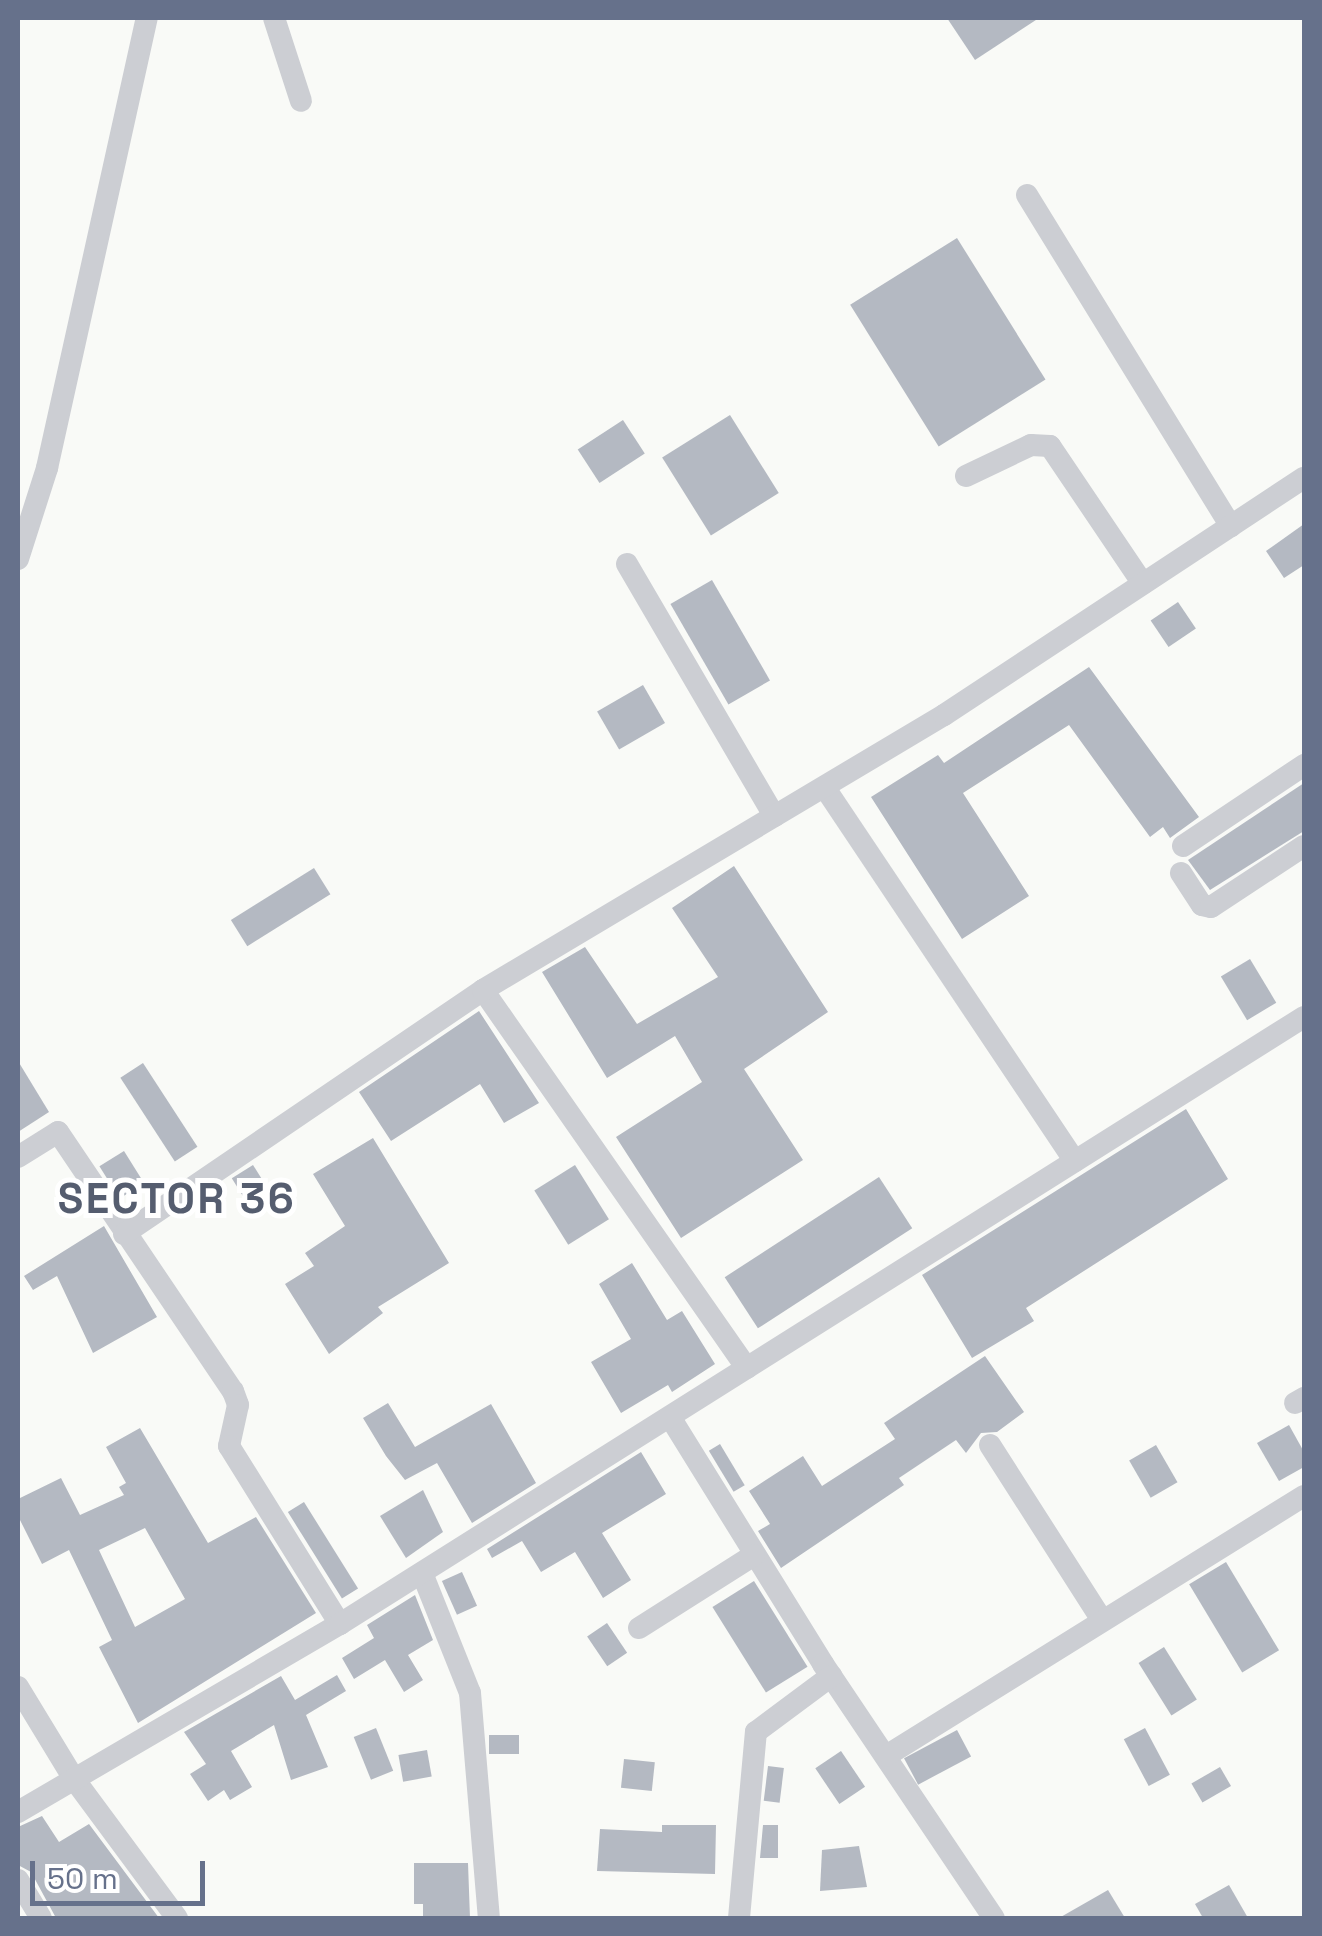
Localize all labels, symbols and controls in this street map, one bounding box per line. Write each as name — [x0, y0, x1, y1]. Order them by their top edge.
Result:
district label: SECTOR 36 — [58, 1174, 296, 1224]
scale bar — [35, 1841, 210, 1903]
text: 50 m — [47, 1859, 118, 1898]

